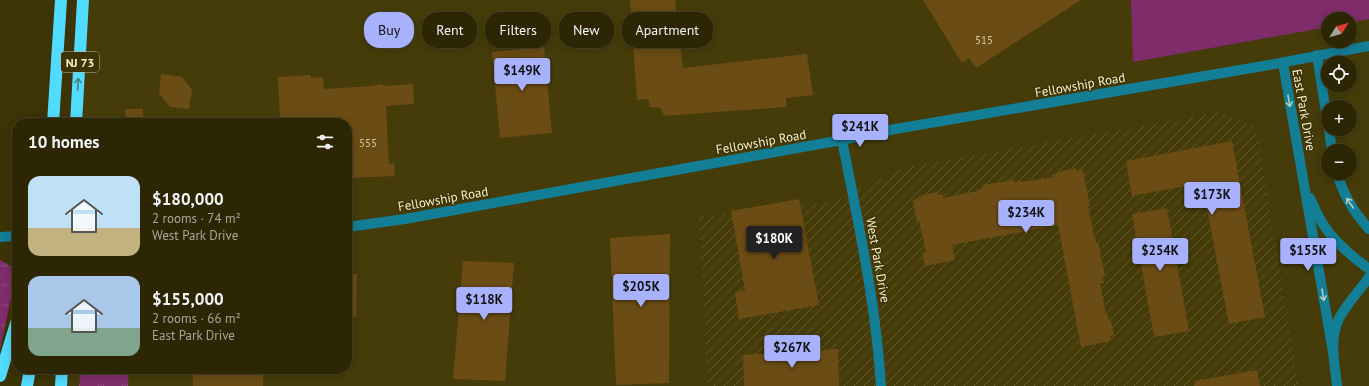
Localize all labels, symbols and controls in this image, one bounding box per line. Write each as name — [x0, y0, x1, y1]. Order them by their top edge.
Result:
chip: Buy — [364, 12, 414, 48]
chip: Rent — [422, 12, 477, 48]
chip: Filters — [485, 12, 551, 48]
chip: New — [559, 12, 614, 48]
chip: Apartment — [622, 12, 713, 48]
north arrow — [1321, 12, 1357, 48]
map controls — [1321, 12, 1357, 180]
house number: 515 — [975, 33, 993, 47]
road number: NJ 73 — [61, 52, 99, 72]
button: locate — [1321, 56, 1357, 92]
pin: $149K — [494, 58, 550, 92]
text: $149K — [503, 62, 541, 79]
street label: East Park Drive — [1288, 68, 1320, 152]
street label: Fellowship Road — [1034, 69, 1126, 101]
one-way arrow — [75, 78, 82, 91]
one-way arrow — [1286, 94, 1294, 107]
button: + — [1321, 100, 1357, 136]
pin: $241K — [832, 114, 888, 148]
text: $241K — [841, 118, 879, 135]
street label: Fellowship Road — [715, 126, 807, 158]
text: 10 homes — [28, 131, 99, 153]
icon: filters — [314, 131, 336, 153]
house number: 555 — [359, 136, 377, 150]
button: − — [1321, 144, 1357, 180]
pin: $173K — [1184, 182, 1240, 216]
street label: Fellowship Road — [397, 183, 489, 215]
text: $173K — [1193, 186, 1231, 203]
text: $180,000 — [152, 188, 224, 210]
icon: home — [60, 192, 108, 240]
one-way arrow — [1346, 197, 1354, 208]
pin: $234K — [998, 200, 1054, 234]
text: $234K — [1007, 204, 1045, 221]
text: 2 rooms · 74 m² — [152, 210, 241, 227]
street label: West Park Drive — [862, 216, 894, 304]
pin: $180K — [746, 226, 802, 260]
text: West Park Drive — [152, 227, 238, 244]
text: $180K — [755, 230, 793, 247]
pin: $254K — [1132, 238, 1188, 272]
pin: $155K — [1280, 238, 1336, 272]
text: $254K — [1141, 242, 1179, 259]
text: $155K — [1289, 242, 1327, 259]
pin: $205K — [613, 274, 669, 308]
text: $205K — [622, 278, 660, 295]
pin: $118K — [456, 287, 512, 321]
text: $155,000 — [152, 288, 224, 310]
one-way arrow — [1320, 288, 1328, 301]
text: $118K — [465, 291, 503, 308]
icon: home — [60, 292, 108, 340]
text: 2 rooms · 66 m² — [152, 310, 241, 327]
text: East Park Drive — [152, 327, 235, 344]
pin: $267K — [764, 335, 820, 369]
text: $267K — [773, 339, 811, 356]

